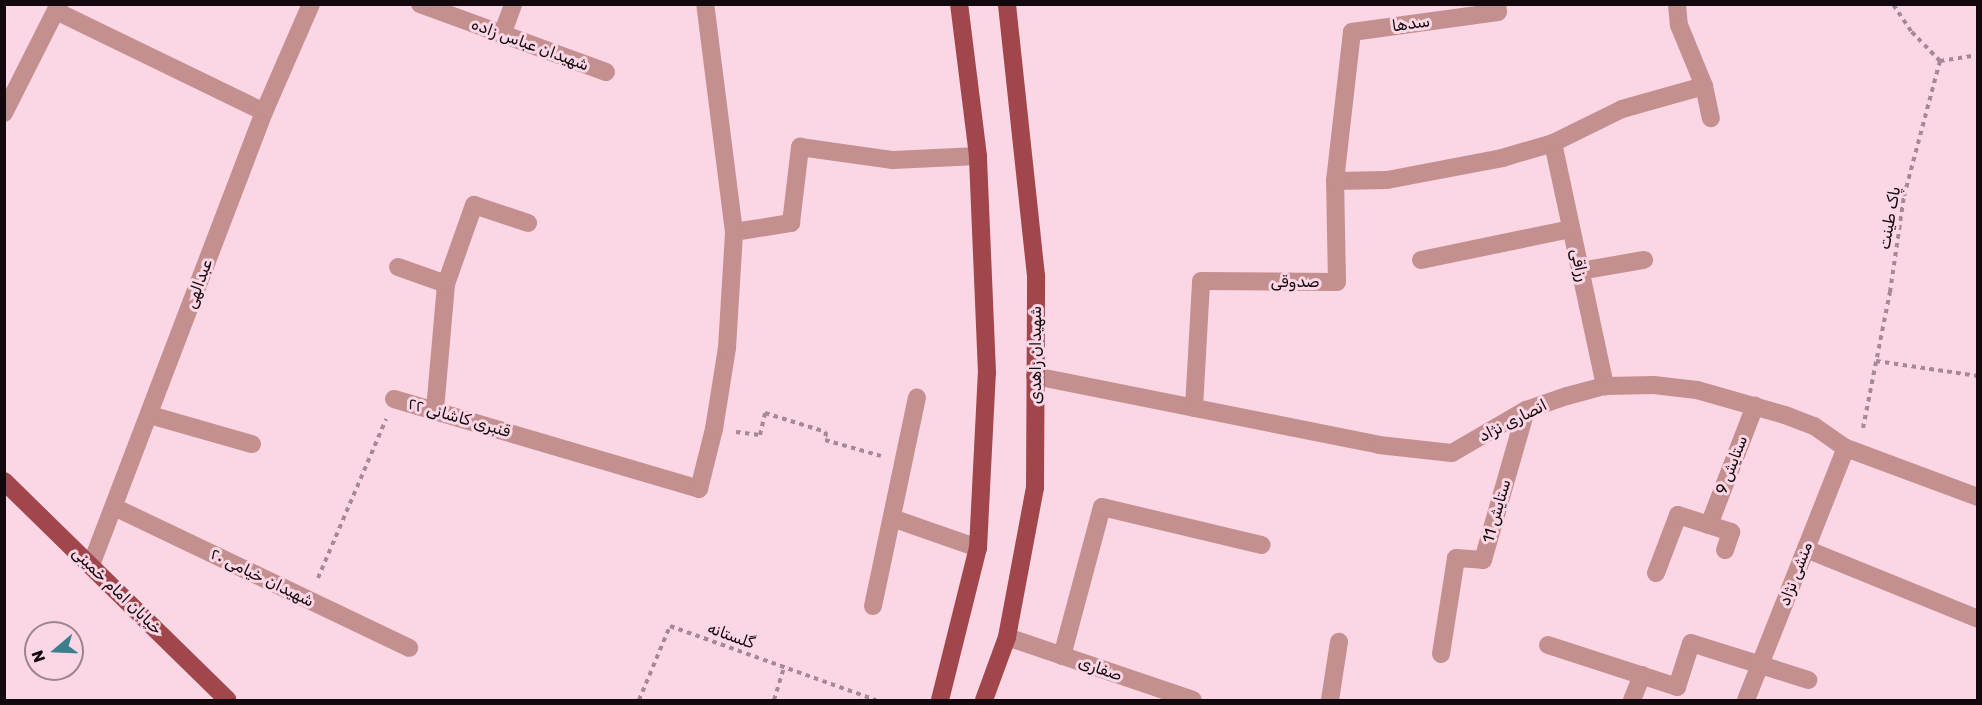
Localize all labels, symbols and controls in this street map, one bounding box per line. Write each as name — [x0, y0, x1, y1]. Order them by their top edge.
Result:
street label: سدها — [1391, 12, 1431, 36]
street label: شهیدان عباس زاده — [469, 15, 591, 75]
street label: پاک طینت — [1875, 185, 1905, 251]
street label: رزاقی — [1566, 247, 1592, 283]
street label: عبدالهی — [181, 257, 217, 311]
street label: صدوقی — [1270, 272, 1320, 292]
street label: شهیدان زاهدی — [1026, 306, 1046, 404]
street label: قنبری کاشانی ۲۲ — [406, 394, 512, 442]
street label: انصاری نژاد — [1476, 396, 1550, 446]
street label: ستایش 9 — [1712, 433, 1752, 497]
street label: ستایش 11 — [1479, 477, 1515, 545]
street label: منشی نژاد — [1775, 539, 1817, 609]
street label: خیابان امام خمینی — [68, 543, 166, 639]
street label: شهیدان خیامی ۲۰ — [207, 545, 317, 611]
street label: گلستانه — [705, 619, 757, 653]
north arrow — [24, 621, 84, 681]
text: N — [28, 648, 49, 665]
street label: صفاری — [1076, 653, 1124, 685]

